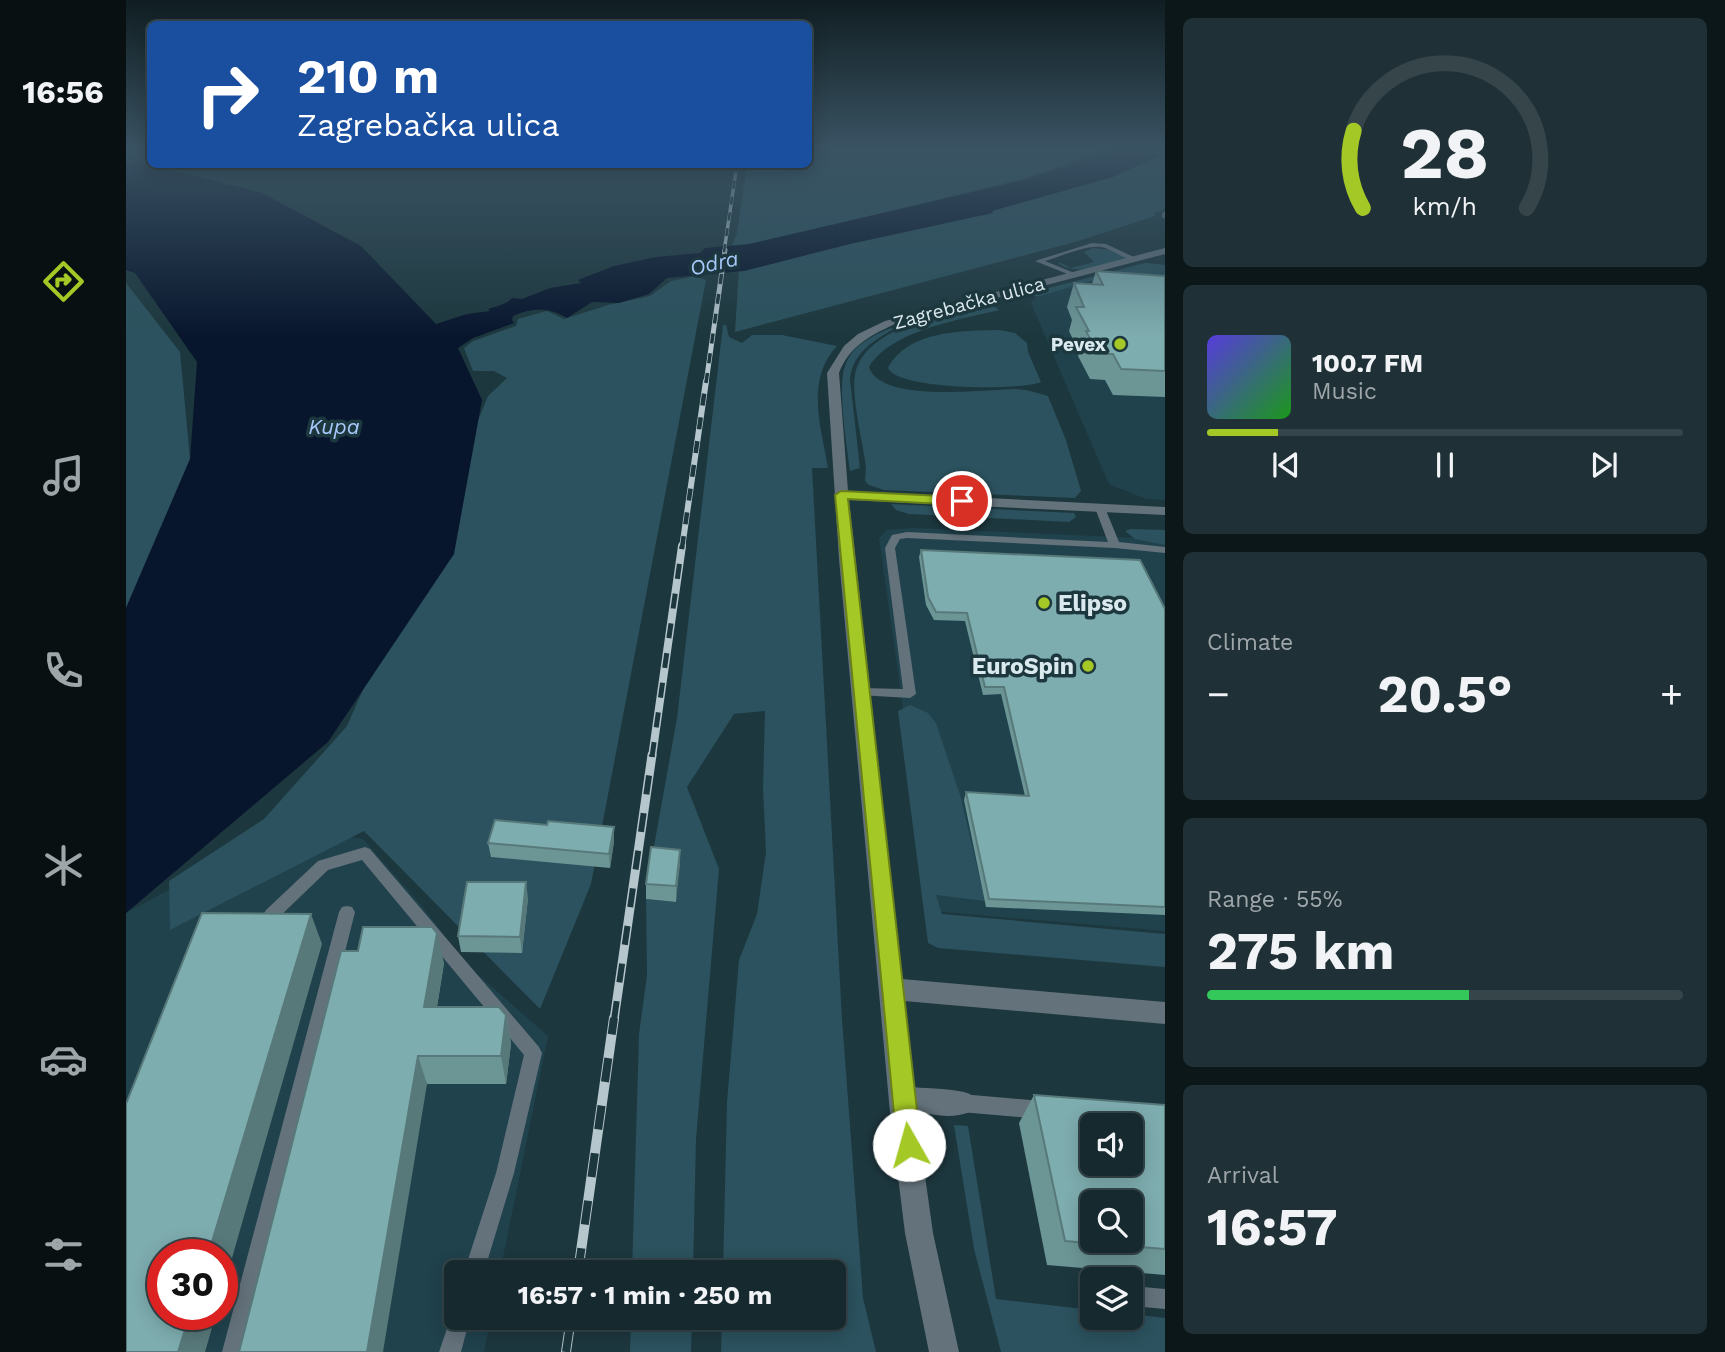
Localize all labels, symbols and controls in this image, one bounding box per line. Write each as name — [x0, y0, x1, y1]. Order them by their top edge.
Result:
text: 210 m — [297, 47, 439, 105]
icon: right — [182, 49, 273, 140]
text: 16:56 — [22, 73, 104, 111]
text: Zagrebačka ulica — [297, 106, 560, 144]
text: 28 — [1400, 111, 1490, 197]
text: km/h — [1413, 192, 1477, 221]
water label: Odra — [687, 245, 741, 281]
icon: directions — [39, 257, 88, 306]
street label: Zagrebačka ulica — [891, 272, 1048, 334]
place label: Pevex — [1051, 333, 1107, 356]
marker: Pevex — [1112, 336, 1128, 352]
text: 100.7 FM — [1312, 348, 1423, 378]
text: Music — [1312, 378, 1377, 405]
water label: Kupa — [308, 414, 360, 439]
icon: previous — [1267, 446, 1305, 484]
icon: pause — [1426, 446, 1464, 484]
icon: next — [1585, 446, 1623, 484]
icon: music — [39, 451, 88, 500]
pin — [932, 471, 992, 531]
icon: arrive — [943, 482, 981, 520]
place label: Elipso — [1058, 590, 1127, 617]
marker: Elipso — [1036, 595, 1052, 611]
text: Climate — [1207, 629, 1293, 656]
icon: phone — [39, 646, 88, 695]
place label: EuroSpin — [972, 653, 1074, 680]
marker: EuroSpin — [1080, 658, 1096, 674]
text: 20.5° — [1377, 664, 1513, 725]
text: − — [1207, 672, 1230, 716]
text: + — [1660, 672, 1683, 716]
icon: climate — [39, 841, 88, 890]
text: Range · 55% — [1207, 886, 1342, 913]
text: 275 km — [1207, 921, 1395, 982]
icon: car — [39, 1035, 88, 1084]
position arrow — [872, 1108, 946, 1182]
map controls — [1080, 1113, 1143, 1330]
button: sound — [1080, 1113, 1143, 1176]
text: Arrival — [1207, 1162, 1279, 1189]
button: search — [1080, 1190, 1143, 1253]
text: 16:57 — [1207, 1197, 1338, 1258]
icon: filters — [39, 1230, 88, 1279]
speed limit sign: 30 — [147, 1239, 238, 1330]
button: layers — [1080, 1267, 1143, 1330]
text: 16:57 · 1 min · 250 m — [518, 1280, 772, 1310]

